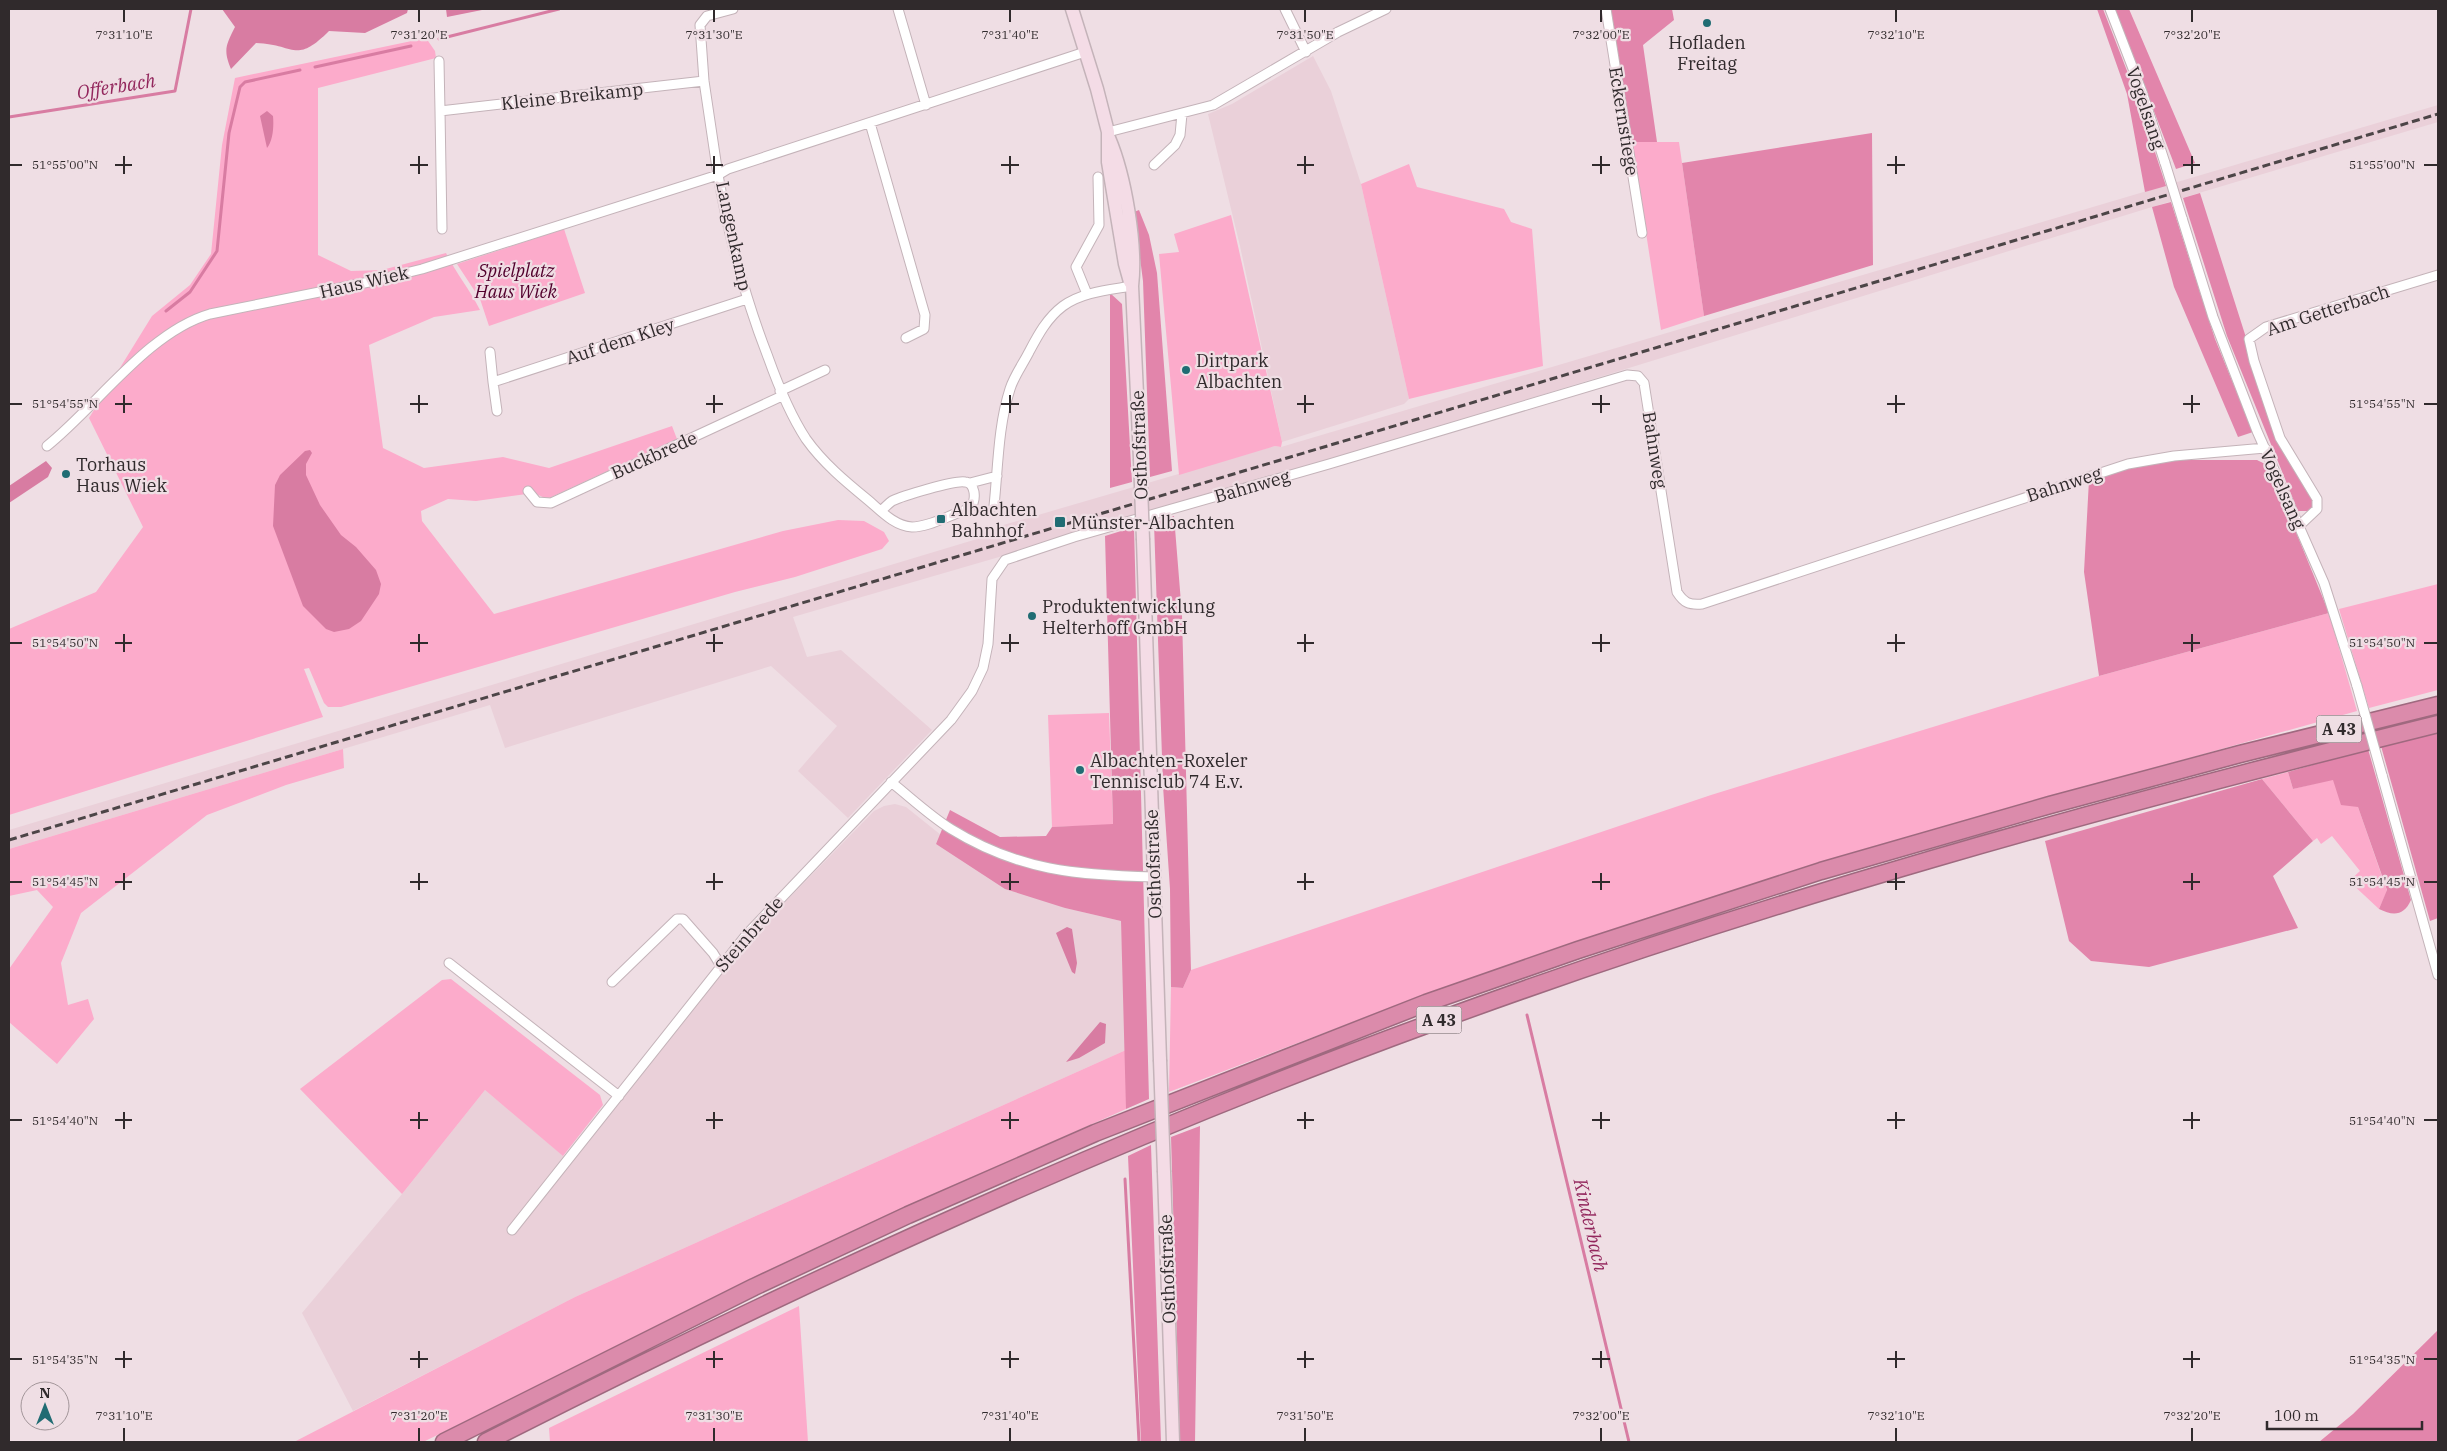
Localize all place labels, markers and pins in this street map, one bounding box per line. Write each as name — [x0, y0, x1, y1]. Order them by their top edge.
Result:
marker: Hofladen Freitag — [1701, 17, 1713, 29]
place label: Hofladen Freitag — [1668, 31, 1746, 75]
place label: Dirtpark Albachten — [1196, 349, 1282, 393]
marker: Dirtpark Albachten — [1180, 364, 1192, 376]
place label: Torhaus Haus Wiek — [76, 453, 167, 497]
marker: Torhaus Haus Wiek — [60, 468, 72, 480]
place label: Albachten Bahnhof — [951, 498, 1037, 542]
place label: Münster-Albachten — [1071, 511, 1235, 534]
marker: Albachten Bahnhof — [935, 513, 947, 525]
marker: Münster-Albachten — [1053, 515, 1067, 529]
place label: Produktentwicklung Helterhoff GmbH — [1042, 595, 1215, 639]
marker: Produktentwicklung Helterhoff GmbH — [1026, 610, 1038, 622]
place label: Albachten-Roxeler Tennisclub 74 E.v. — [1090, 749, 1248, 793]
marker: Albachten-Roxeler Tennisclub 74 E.v. — [1074, 764, 1086, 776]

